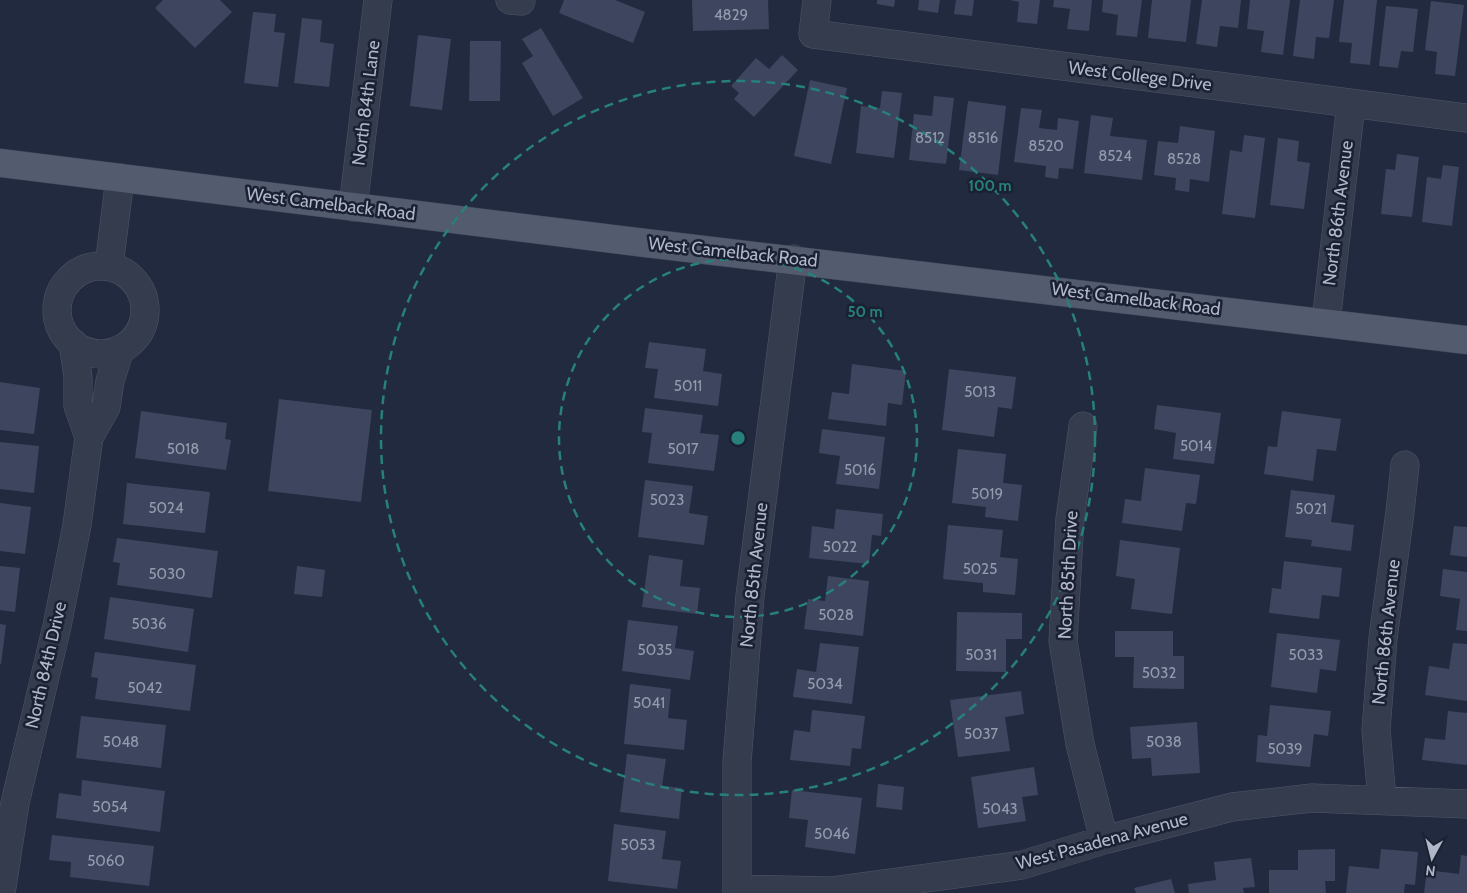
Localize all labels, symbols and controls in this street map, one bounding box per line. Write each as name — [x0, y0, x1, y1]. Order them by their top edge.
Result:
house number: 4829 — [714, 6, 748, 24]
street label: North 84th Lane — [347, 39, 385, 167]
street label: West College Drive — [1067, 56, 1213, 96]
house number: 8512 — [915, 129, 945, 147]
house number: 8516 — [968, 129, 998, 147]
house number: 8520 — [1028, 137, 1064, 155]
street label: North 86th Avenue — [1318, 139, 1358, 287]
house number: 8524 — [1098, 147, 1132, 165]
house number: 8528 — [1167, 150, 1201, 168]
text: 100 m — [968, 177, 1012, 195]
street label: West Camelback Road — [245, 183, 417, 225]
street label: West Camelback Road — [647, 232, 819, 272]
street label: West Camelback Road — [1050, 278, 1222, 320]
text: 50 m — [847, 303, 883, 321]
house number: 5011 — [674, 377, 702, 395]
house number: 5013 — [964, 383, 996, 401]
centre of rings — [729, 429, 747, 447]
house number: 5014 — [1180, 437, 1212, 455]
house number: 5018 — [167, 440, 199, 458]
house number: 5017 — [667, 440, 699, 458]
house number: 5016 — [844, 461, 876, 479]
house number: 5019 — [971, 485, 1003, 503]
house number: 5023 — [650, 491, 684, 509]
house number: 5024 — [148, 499, 184, 517]
house number: 5021 — [1295, 500, 1327, 518]
street label: North 85th Avenue — [735, 502, 773, 648]
street label: North 85th Drive — [1054, 510, 1082, 640]
house number: 5022 — [823, 538, 857, 556]
street label: North 86th Avenue — [1367, 558, 1405, 706]
house number: 5025 — [963, 560, 997, 578]
house number: 5030 — [148, 565, 186, 583]
street label: North 84th Drive — [21, 599, 71, 731]
house number: 5028 — [818, 606, 854, 624]
house number: 5036 — [131, 615, 167, 633]
house number: 5035 — [638, 641, 672, 659]
house number: 5031 — [965, 646, 997, 664]
house number: 5033 — [1289, 646, 1323, 664]
house number: 5032 — [1142, 664, 1176, 682]
house number: 5034 — [807, 675, 843, 693]
house number: 5042 — [127, 679, 163, 697]
house number: 5041 — [633, 694, 665, 712]
house number: 5037 — [964, 725, 999, 743]
house number: 5048 — [103, 733, 139, 751]
house number: 5038 — [1146, 733, 1182, 751]
house number: 5039 — [1267, 740, 1303, 758]
house number: 5054 — [92, 798, 128, 816]
house number: 5043 — [982, 800, 1018, 818]
street label: West Pasadena Avenue — [1014, 807, 1190, 875]
house number: 5046 — [814, 825, 850, 843]
north arrow — [1407, 833, 1457, 883]
house number: 5053 — [621, 836, 655, 854]
house number: 5060 — [87, 852, 125, 870]
text: N — [1424, 861, 1436, 880]

